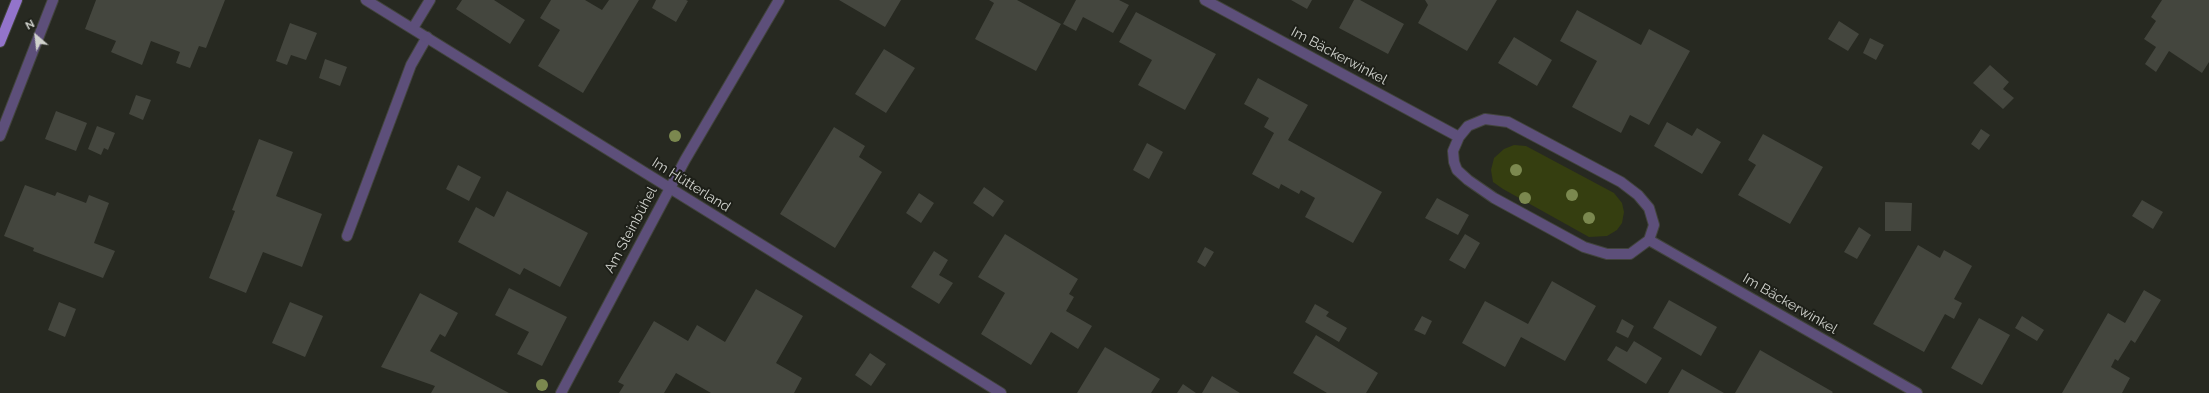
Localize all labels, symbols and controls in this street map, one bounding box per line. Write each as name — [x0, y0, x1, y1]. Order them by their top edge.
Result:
north arrow — [16, 16, 56, 56]
text: N — [23, 17, 37, 33]
street label: Im Bäckerwinkel — [1288, 24, 1390, 88]
street label: Im Hütterland — [649, 154, 733, 216]
street label: Am Steinbühel — [601, 184, 661, 276]
street label: Im Bäckerwinkel — [1740, 270, 1840, 338]

